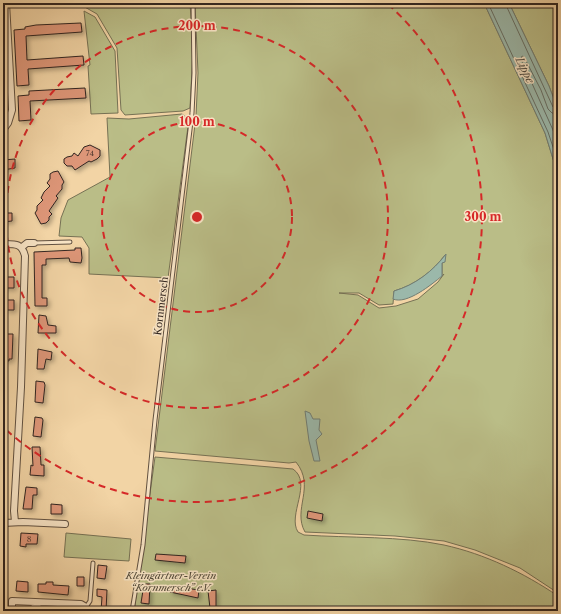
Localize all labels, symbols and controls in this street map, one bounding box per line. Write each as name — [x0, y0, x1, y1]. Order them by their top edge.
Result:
text: 200 m — [178, 18, 216, 33]
water label: Lippe — [512, 53, 538, 86]
text: 100 m — [179, 114, 215, 129]
house number: 74 — [86, 148, 95, 158]
text: 300 m — [464, 209, 502, 224]
centre of rings — [190, 210, 204, 224]
street label: Kornmersch — [151, 275, 171, 336]
house number: 8 — [27, 534, 32, 544]
park label: Kleingärtner-Verein “Kornmersch” e.V. — [125, 569, 216, 594]

